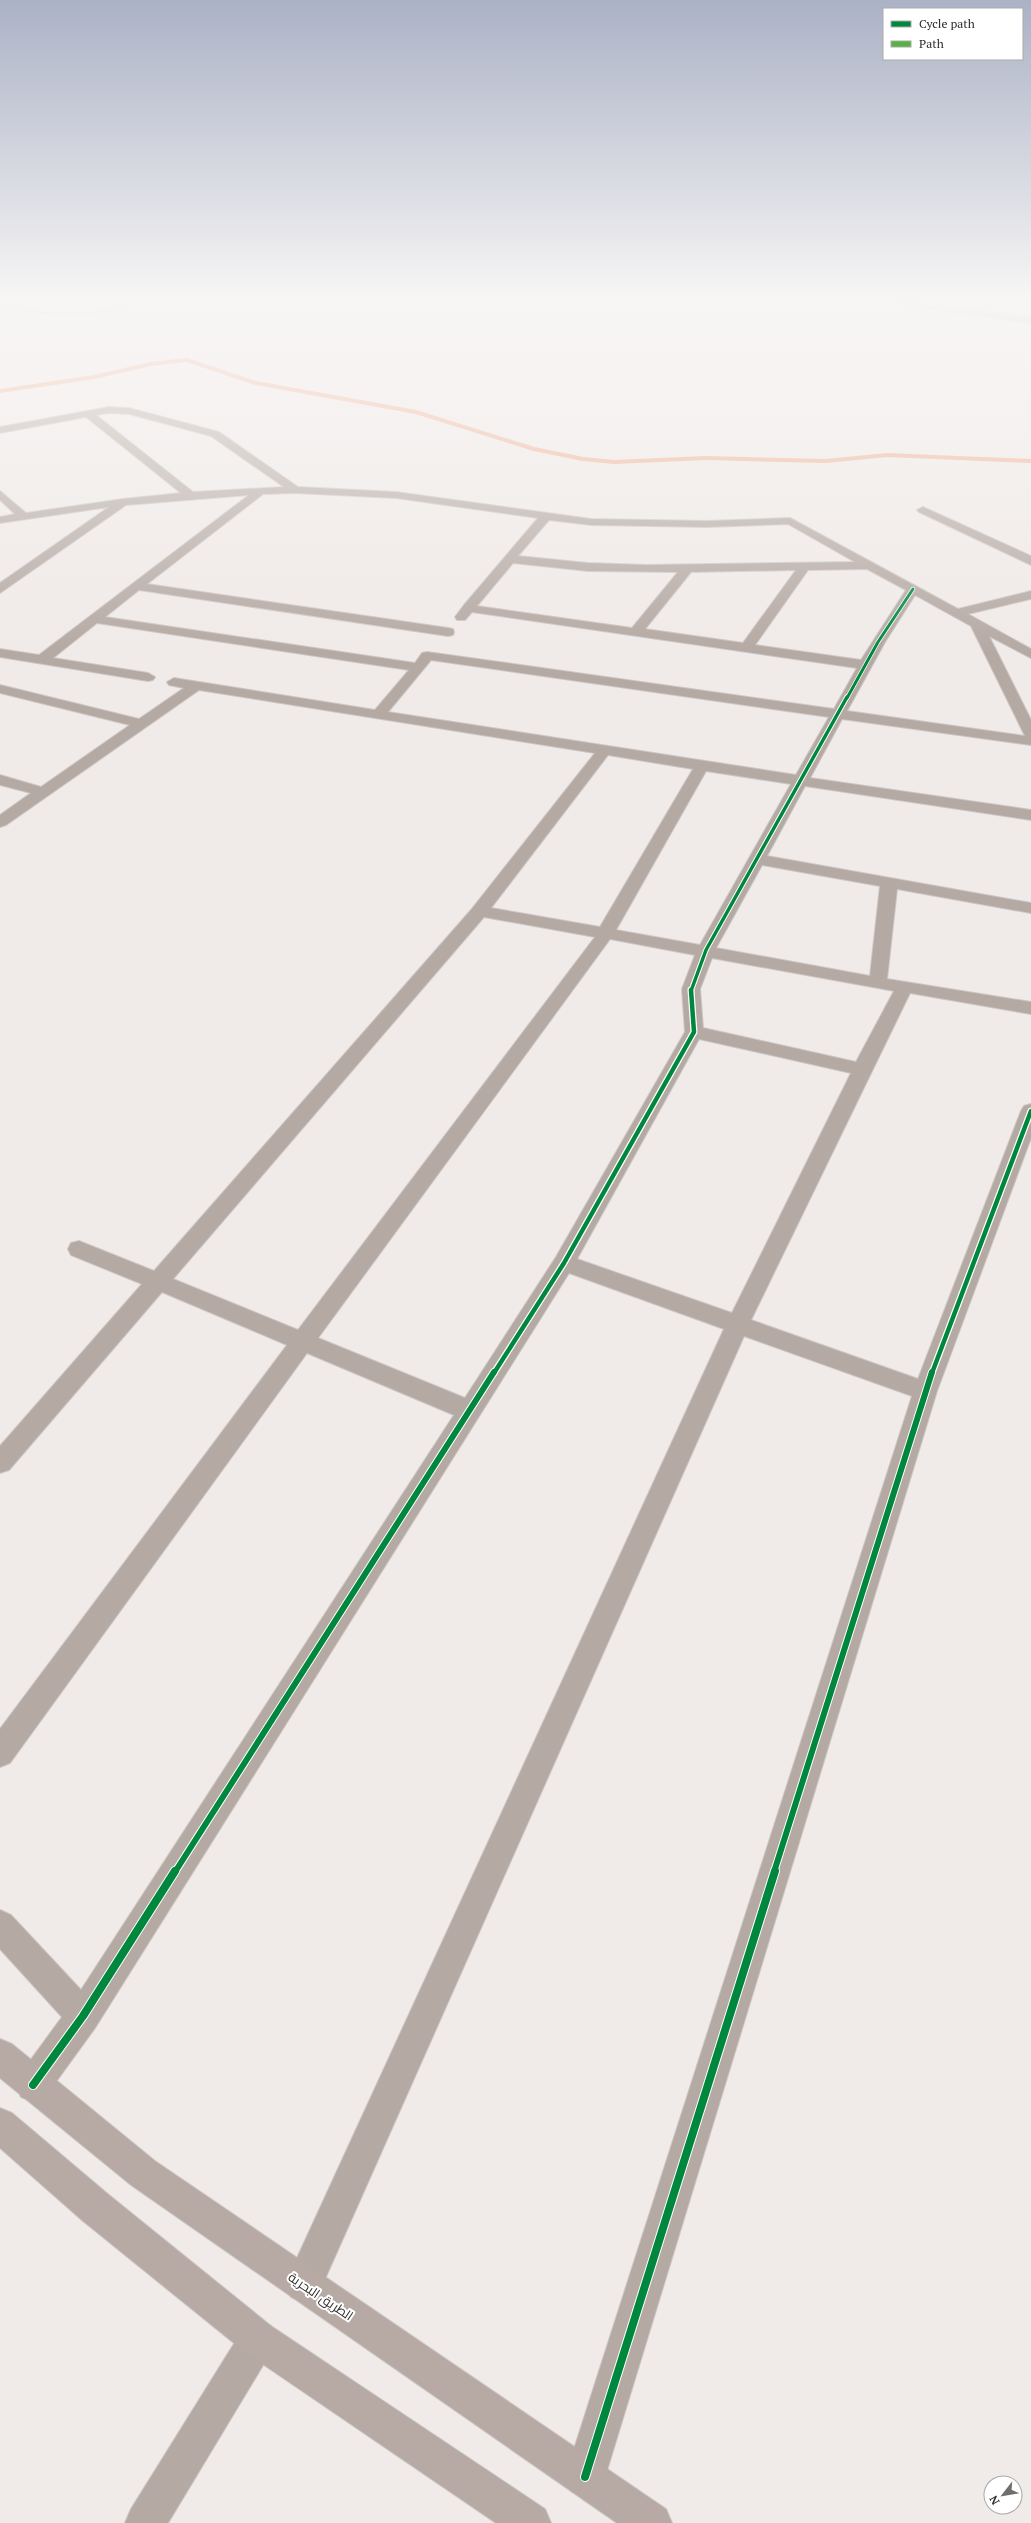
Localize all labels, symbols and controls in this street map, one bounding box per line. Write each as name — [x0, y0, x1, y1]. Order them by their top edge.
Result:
legend — [883, 8, 1023, 60]
text: Cycle path — [919, 16, 975, 31]
text: Path — [919, 36, 944, 51]
street label: الطريق البحرية — [285, 2268, 357, 2324]
north arrow — [983, 2475, 1023, 2515]
text: N — [986, 2492, 1003, 2507]

